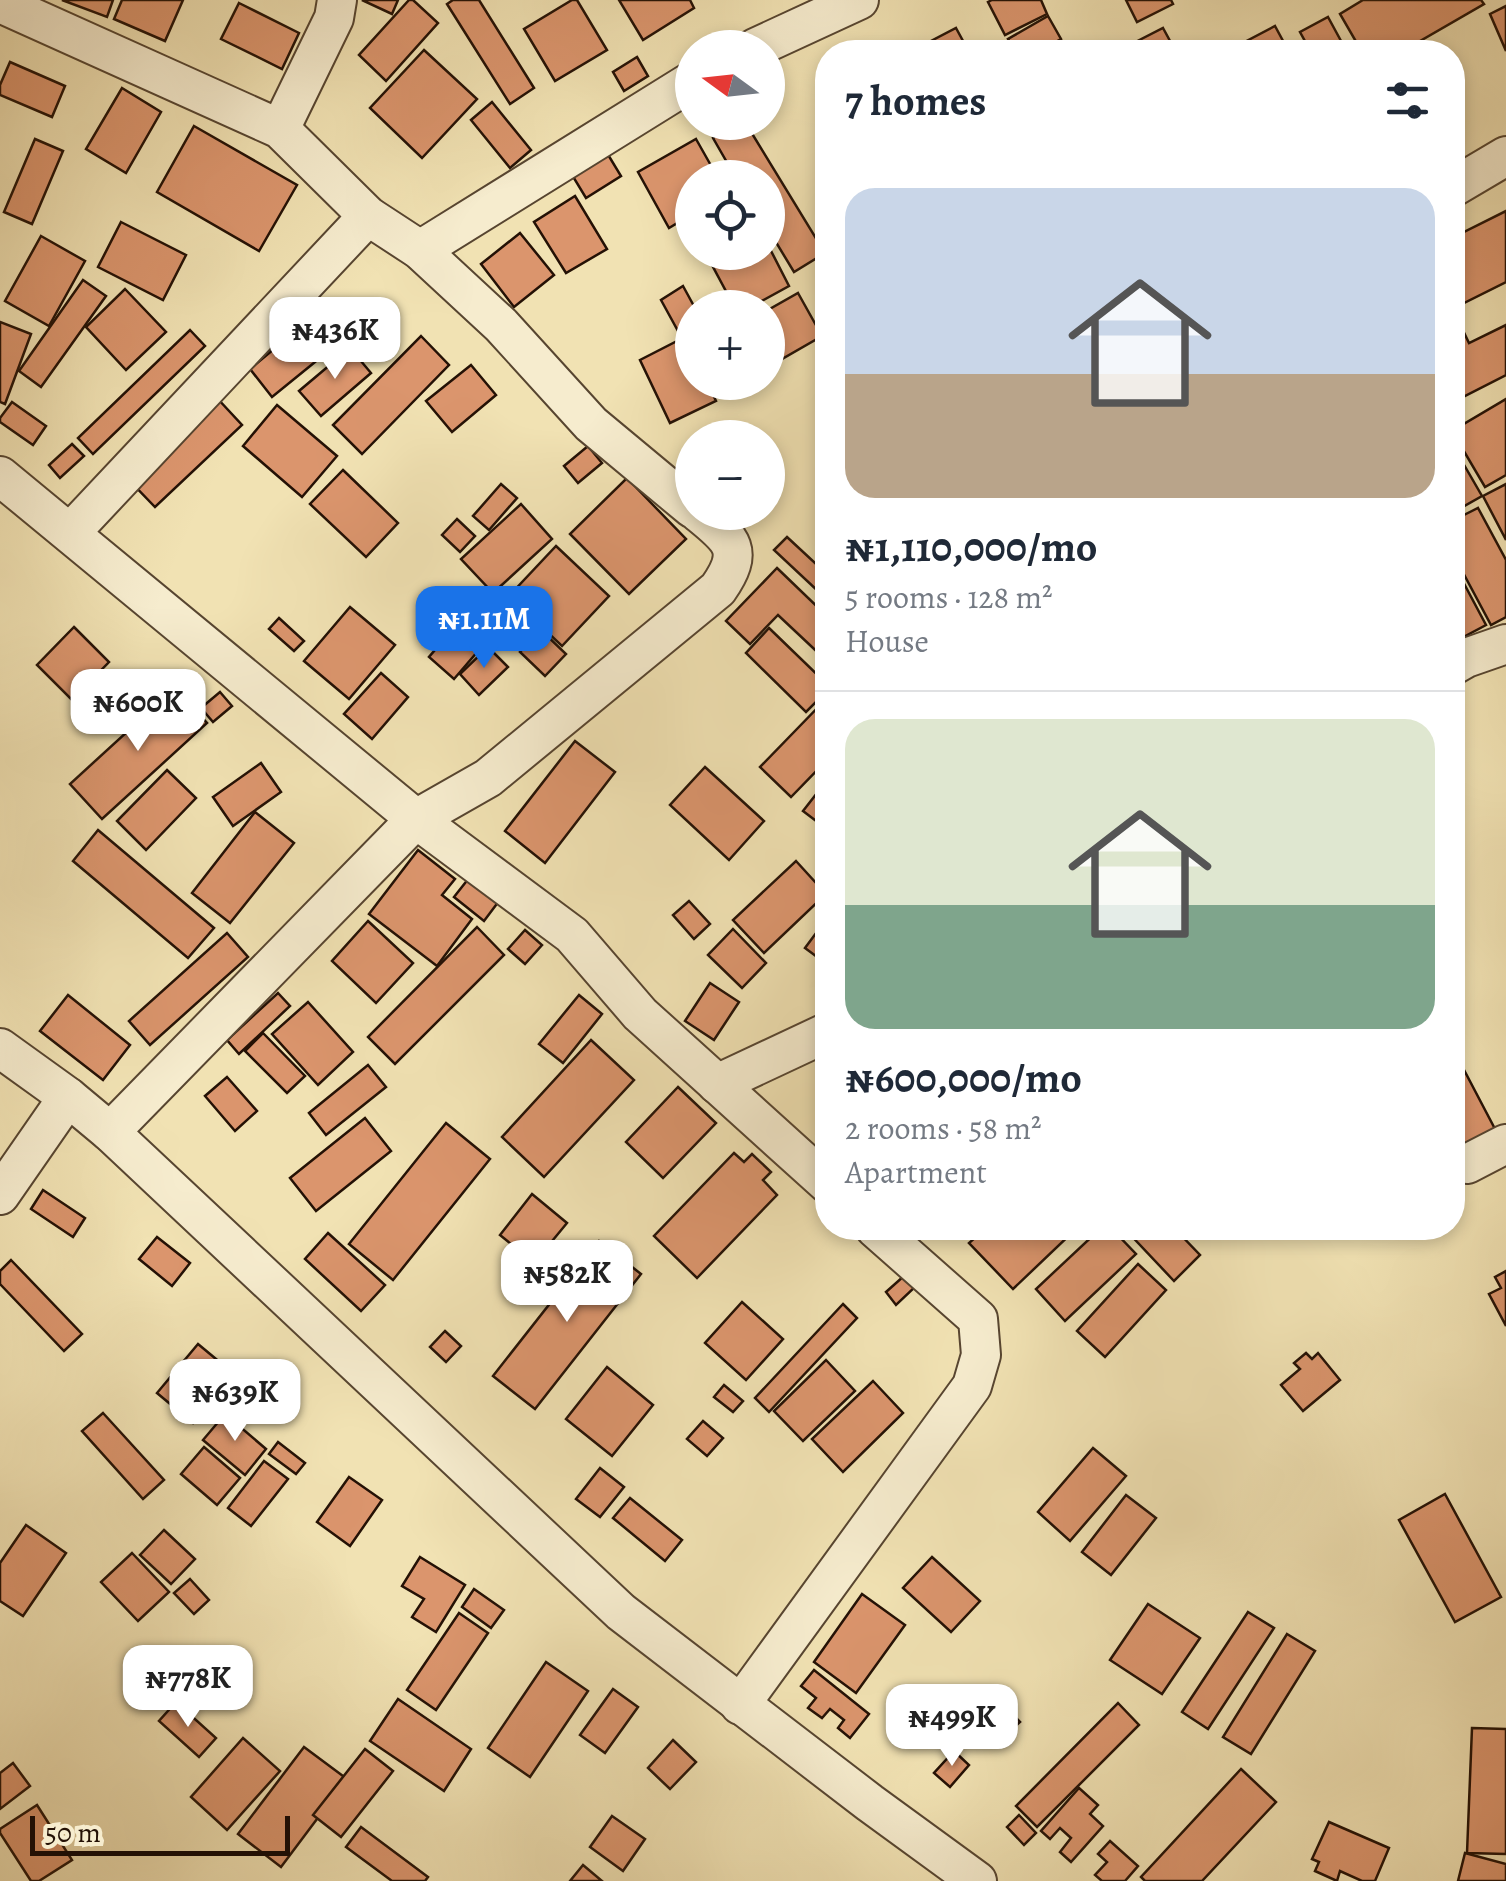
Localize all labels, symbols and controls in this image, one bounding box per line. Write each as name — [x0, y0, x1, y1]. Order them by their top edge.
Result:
north arrow — [675, 30, 785, 140]
map controls — [675, 30, 785, 530]
text: 7 homes — [845, 72, 986, 129]
icon: filters — [1380, 73, 1435, 128]
button: locate — [675, 160, 785, 270]
icon: home — [1050, 253, 1230, 433]
button: + — [675, 290, 785, 400]
pin: ₦436K — [265, 297, 405, 382]
text: ₦436K — [291, 307, 379, 351]
button: − — [675, 420, 785, 530]
text: ₦1,110,000/mo — [845, 518, 1098, 575]
text: 5 rooms · 128 m² — [845, 575, 1053, 619]
pin: ₦1.11M — [403, 586, 565, 671]
text: ₦1.11M — [438, 596, 530, 640]
text: House — [845, 619, 929, 663]
pin: ₦600K — [68, 669, 208, 754]
text: ₦600K — [93, 679, 183, 723]
icon: home — [1050, 784, 1230, 964]
text: ₦600,000/mo — [845, 1049, 1082, 1106]
text: 2 rooms · 58 m² — [845, 1106, 1042, 1150]
text: Apartment — [845, 1150, 987, 1194]
pin: ₦582K — [497, 1240, 637, 1325]
text: ₦582K — [523, 1250, 611, 1294]
pin: ₦639K — [165, 1359, 305, 1444]
text: ₦639K — [191, 1369, 279, 1413]
pin: ₦778K — [118, 1645, 258, 1730]
text: ₦778K — [145, 1655, 231, 1699]
pin: ₦499K — [882, 1684, 1022, 1769]
text: ₦499K — [908, 1694, 996, 1738]
scale bar — [30, 1811, 290, 1856]
text: 50 m — [45, 1814, 101, 1852]

